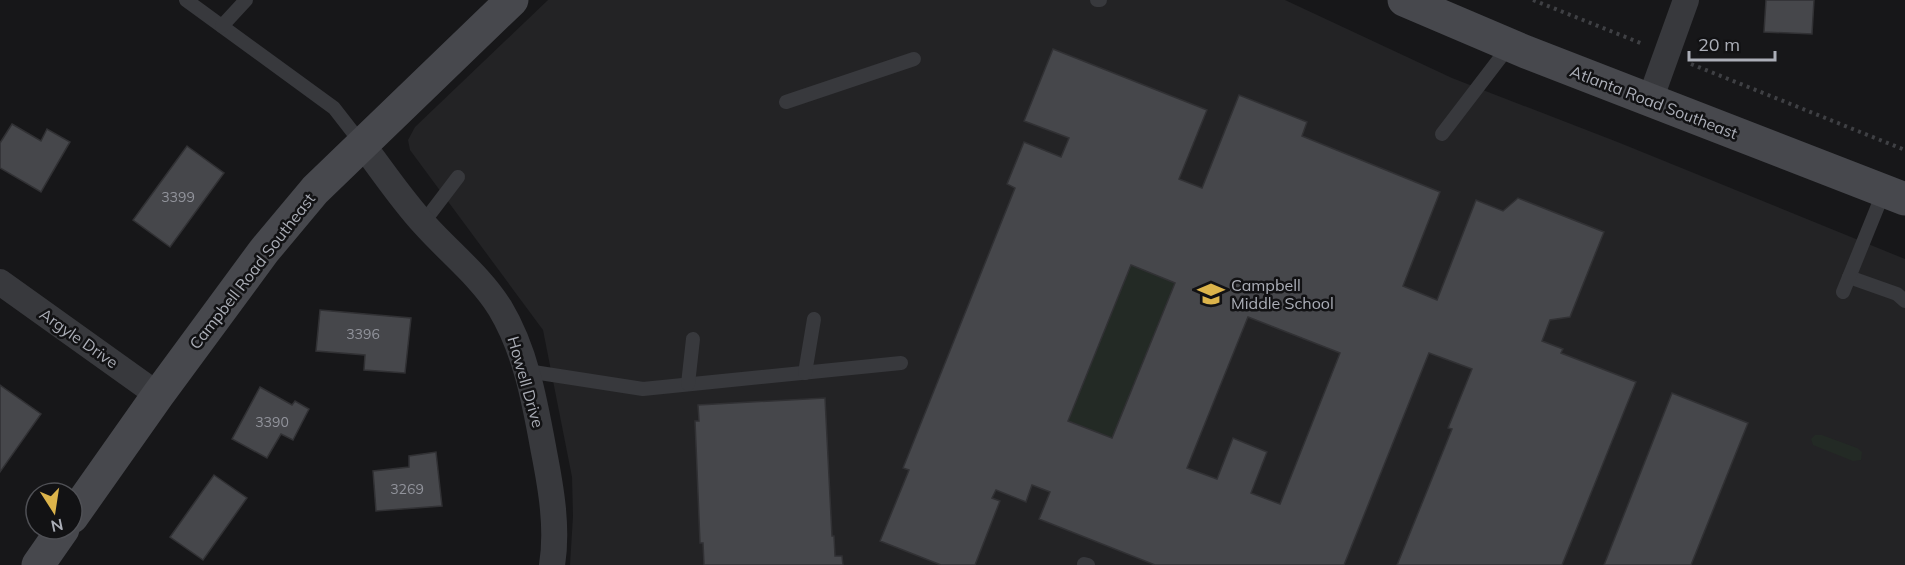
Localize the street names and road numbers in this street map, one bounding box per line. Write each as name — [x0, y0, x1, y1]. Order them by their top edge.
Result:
street label: Atlanta Road Southeast — [1567, 61, 1741, 143]
street label: Campbell Road Southeast — [185, 189, 319, 353]
street label: Argyle Drive — [36, 304, 122, 372]
street label: Howell Drive — [503, 334, 549, 430]

